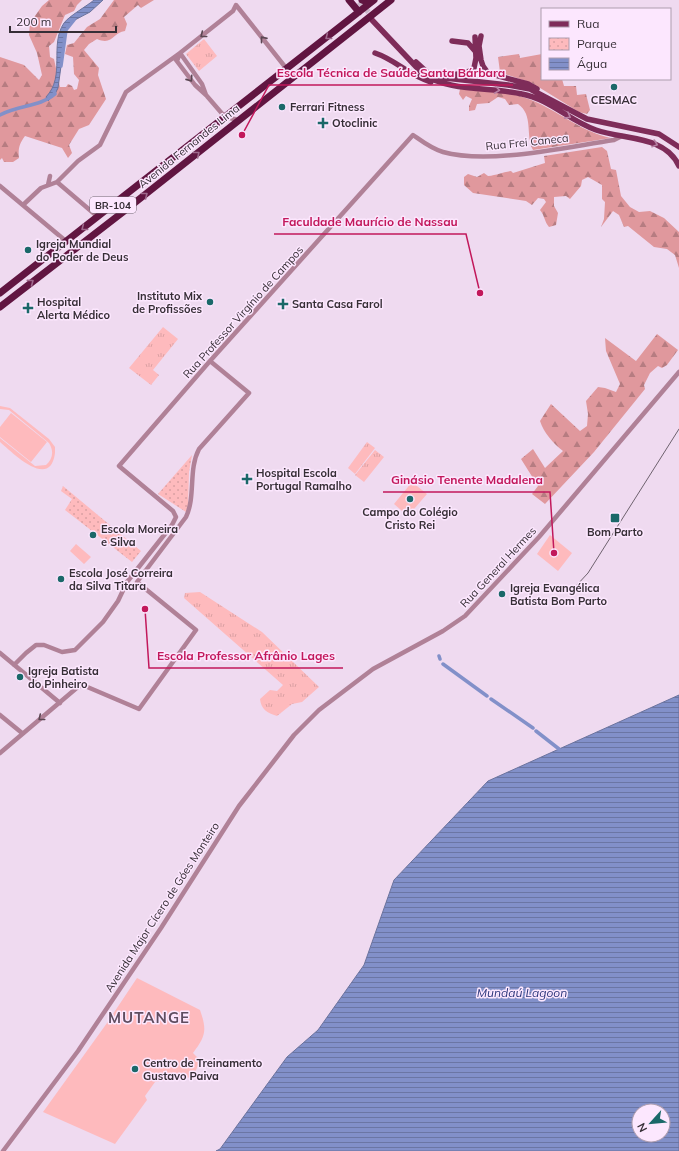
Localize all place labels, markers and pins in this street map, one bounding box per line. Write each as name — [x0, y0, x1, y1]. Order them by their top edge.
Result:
callout: Escola Técnica de Saúde Santa Bárbara — [269, 61, 513, 85]
marker: CESMAC — [609, 82, 619, 92]
place label: CESMAC — [591, 93, 638, 107]
place label: Ferrari Fitness — [290, 100, 365, 114]
marker: Ferrari Fitness — [277, 102, 287, 112]
place label: Otoclinic — [332, 116, 378, 130]
marker: Otoclinic — [317, 117, 329, 129]
callout: Faculdade Maurício de Nassau — [274, 210, 466, 234]
place label: Igreja Mundial do Poder de Deus — [36, 237, 129, 264]
marker: Igreja Mundial do Poder de Deus — [23, 245, 33, 255]
place label: Instituto Mix de Profissões — [132, 289, 203, 316]
place label: Hospital Alerta Médico — [37, 295, 111, 322]
marker: Instituto Mix de Profissões — [205, 297, 215, 307]
place label: Santa Casa Farol — [292, 297, 383, 311]
marker: Santa Casa Farol — [277, 298, 289, 310]
marker: Hospital Alerta Médico — [22, 302, 34, 314]
place label: Hospital Escola Portugal Ramalho — [256, 466, 352, 493]
callout: Ginásio Tenente Madalena — [383, 468, 550, 492]
marker: Hospital Escola Portugal Ramalho — [241, 473, 253, 485]
marker: Campo do Colégio Cristo Rei — [405, 494, 415, 504]
place label: Campo do Colégio Cristo Rei — [362, 505, 458, 532]
marker: Bom Parto — [609, 512, 621, 524]
place label: Escola Moreira e Silva — [101, 522, 178, 549]
place label: Bom Parto — [587, 525, 644, 539]
marker: Escola Moreira e Silva — [88, 530, 98, 540]
place label: Escola José Correira da Silva Titara — [69, 566, 173, 593]
marker: Escola José Correira da Silva Titara — [56, 574, 66, 584]
place label: Igreja Evangélica Batista Bom Parto — [510, 581, 608, 608]
marker: Igreja Evangélica Batista Bom Parto — [497, 589, 507, 599]
callout: Escola Professor Afrânio Lages — [149, 644, 343, 668]
place label: Igreja Batista do Pinheiro — [28, 664, 99, 691]
marker: Igreja Batista do Pinheiro — [15, 672, 25, 682]
place label: Centro de Treinamento Gustavo Paiva — [143, 1056, 263, 1083]
marker: Centro de Treinamento Gustavo Paiva — [130, 1064, 140, 1074]

